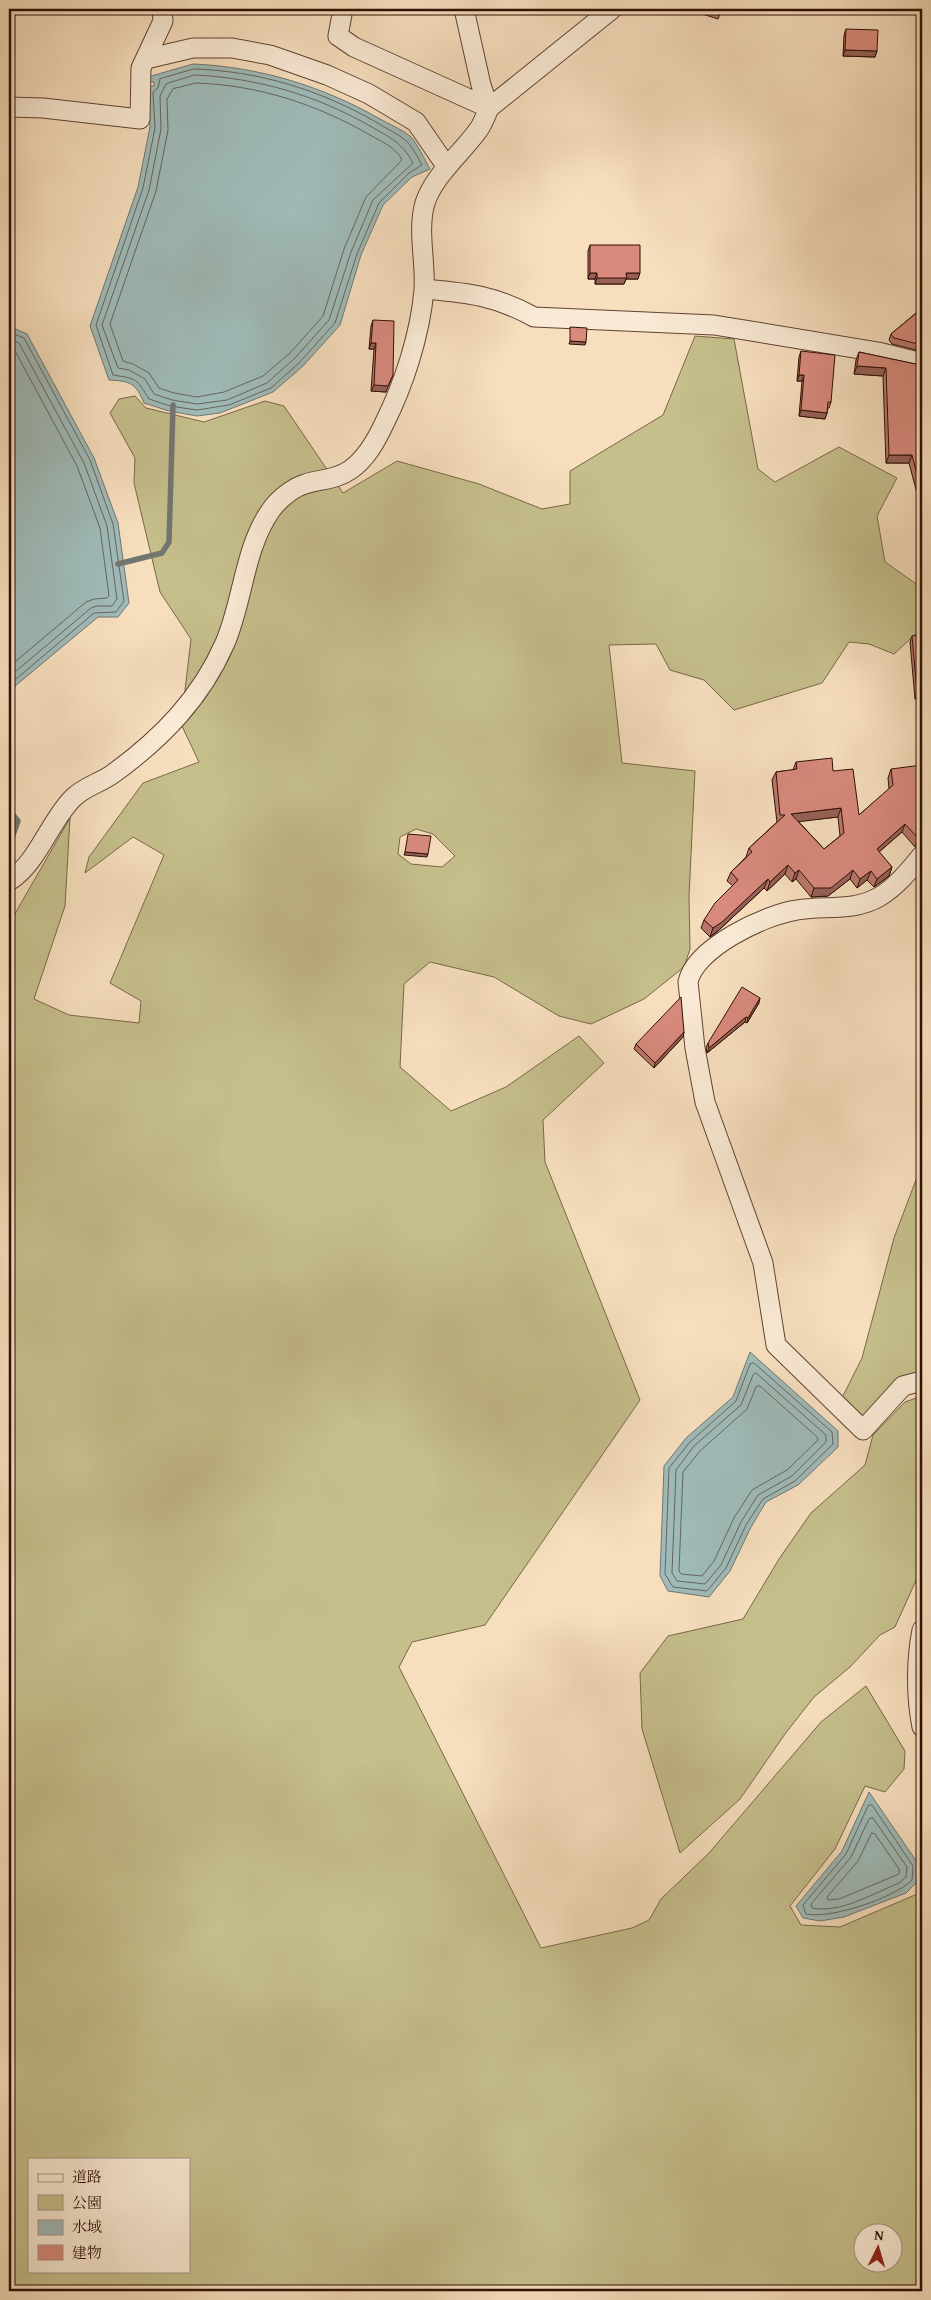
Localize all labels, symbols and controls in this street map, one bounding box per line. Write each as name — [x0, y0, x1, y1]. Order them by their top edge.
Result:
legend — [28, 2158, 190, 2272]
text: 道路 — [72, 2166, 102, 2187]
text: 公園 — [72, 2192, 102, 2213]
text: 水域 — [72, 2216, 102, 2237]
north arrow — [854, 2222, 904, 2272]
text: N — [874, 2225, 885, 2245]
text: 建物 — [72, 2242, 102, 2263]

